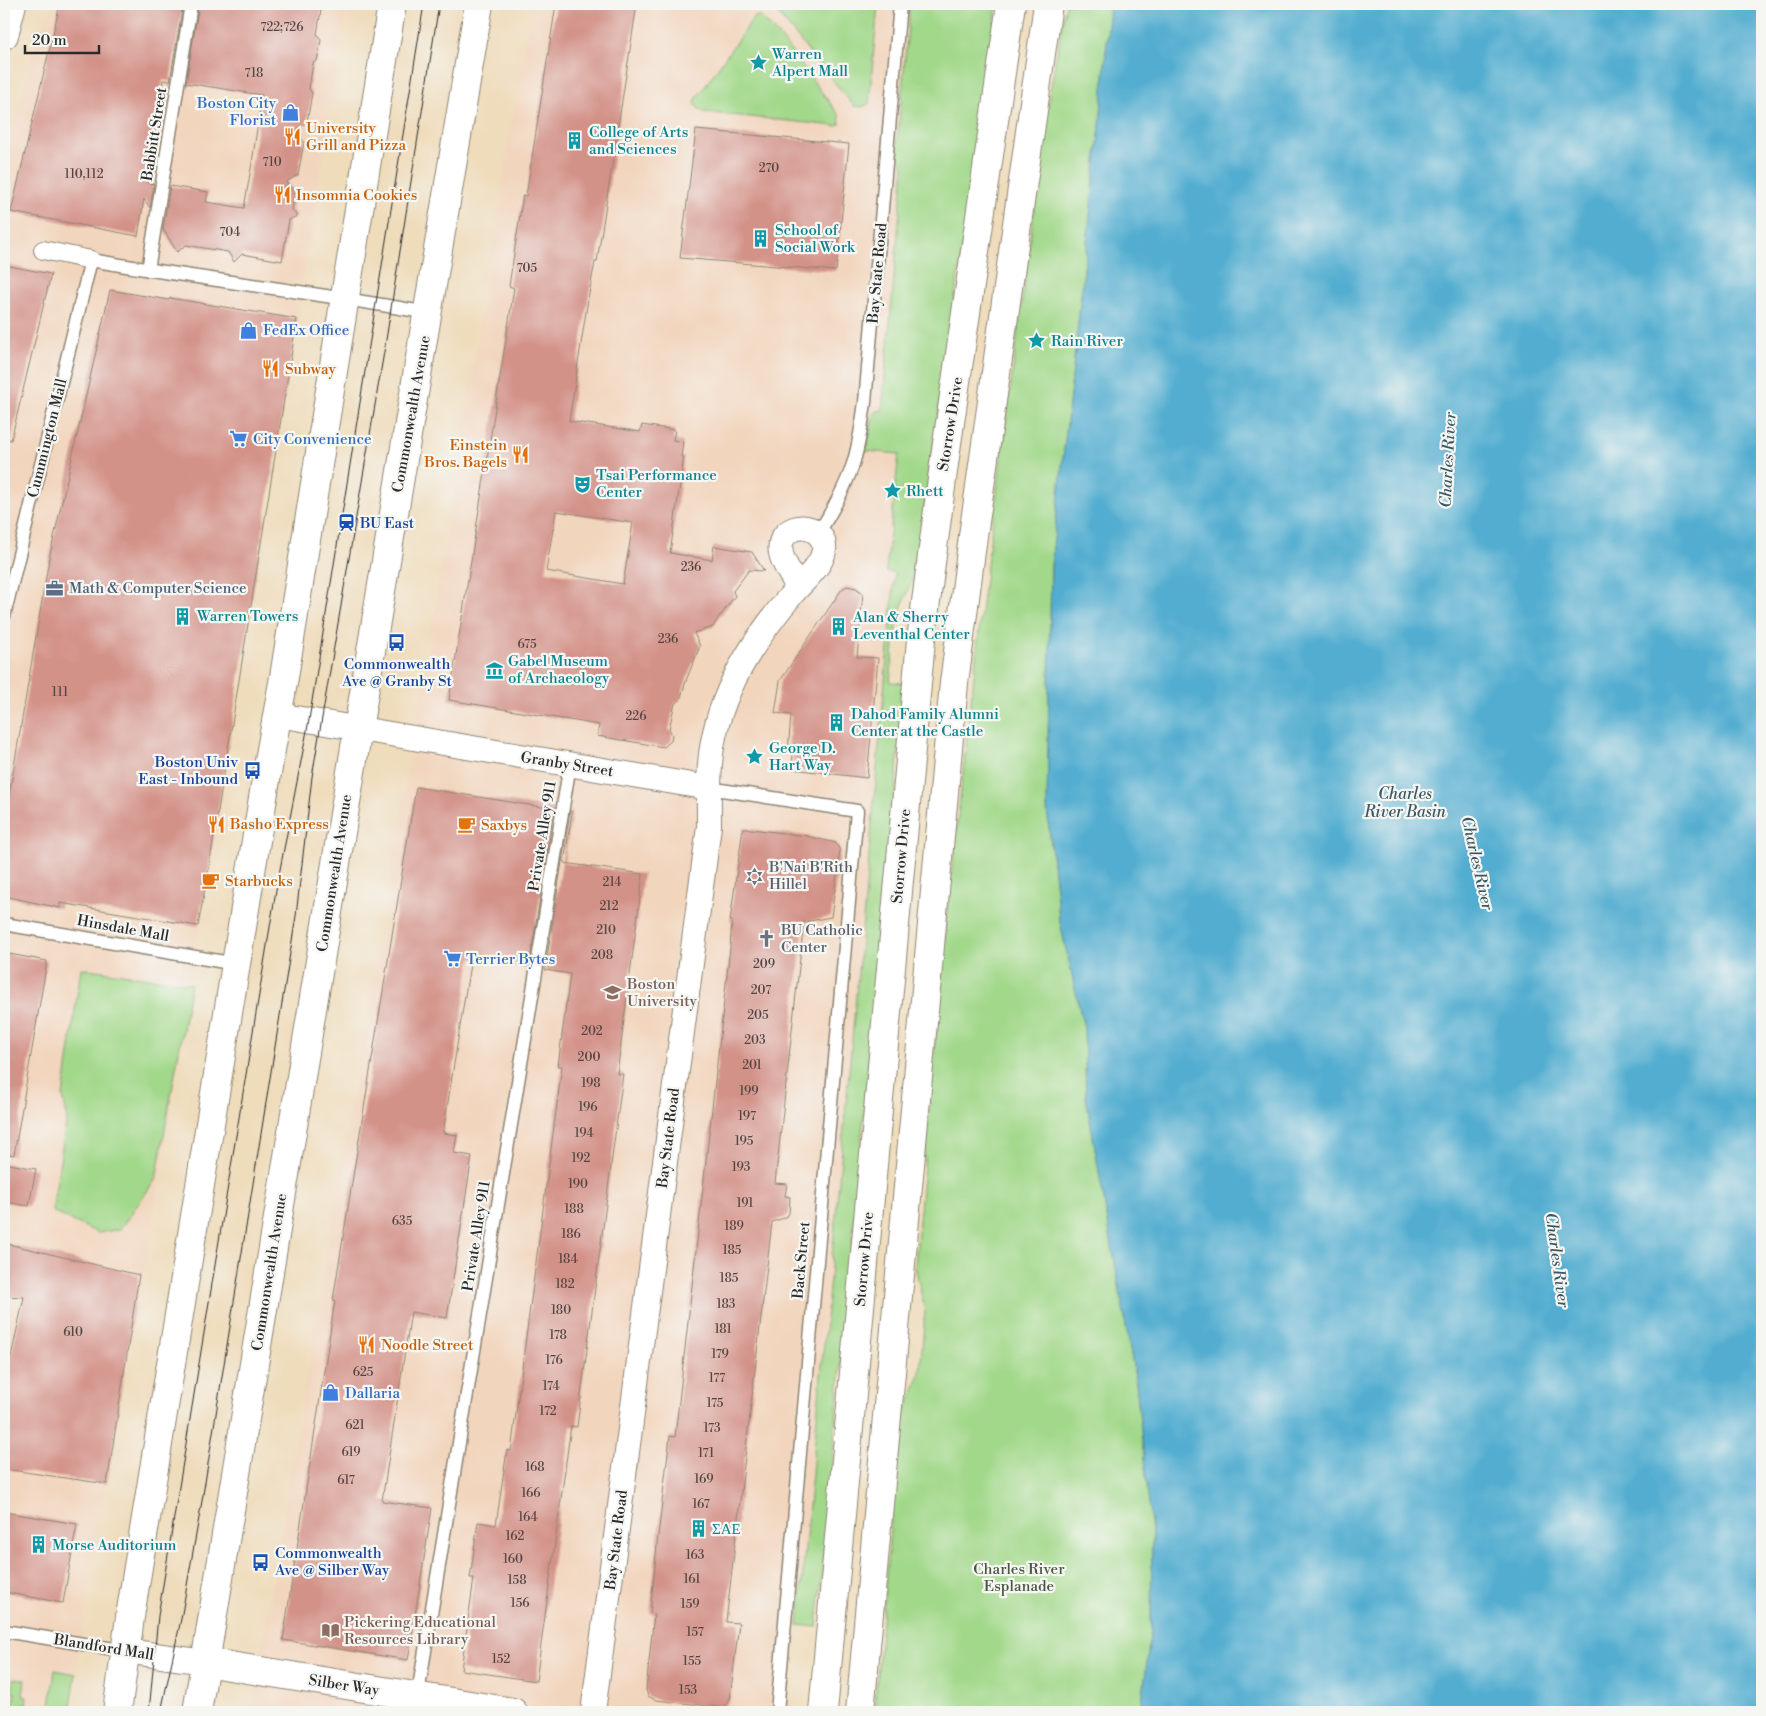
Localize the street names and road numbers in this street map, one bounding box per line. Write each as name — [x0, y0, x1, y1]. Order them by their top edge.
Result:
street label: Babbitt Street — [138, 85, 171, 183]
street label: Bay State Road — [864, 222, 891, 325]
street label: Commonwealth Avenue — [388, 334, 435, 494]
street label: Cummington Mall — [23, 376, 72, 500]
street label: Storrow Drive — [934, 376, 967, 472]
street label: Granby Street — [519, 748, 615, 781]
street label: Private Alley 911 — [524, 779, 561, 893]
street label: Commonwealth Avenue — [313, 793, 356, 953]
street label: Storrow Drive — [888, 808, 915, 904]
street label: Hinsdale Mall — [75, 911, 171, 946]
street label: Bay State Road — [653, 1086, 684, 1190]
street label: Private Alley 911 — [458, 1179, 495, 1293]
street label: Commonwealth Avenue — [248, 1192, 291, 1352]
street label: Storrow Drive — [851, 1211, 878, 1307]
street label: Back Street — [789, 1220, 814, 1300]
street label: Bay State Road — [601, 1488, 632, 1592]
street label: Blandford Mall — [51, 1630, 156, 1665]
street label: Silber Way — [307, 1671, 381, 1701]

